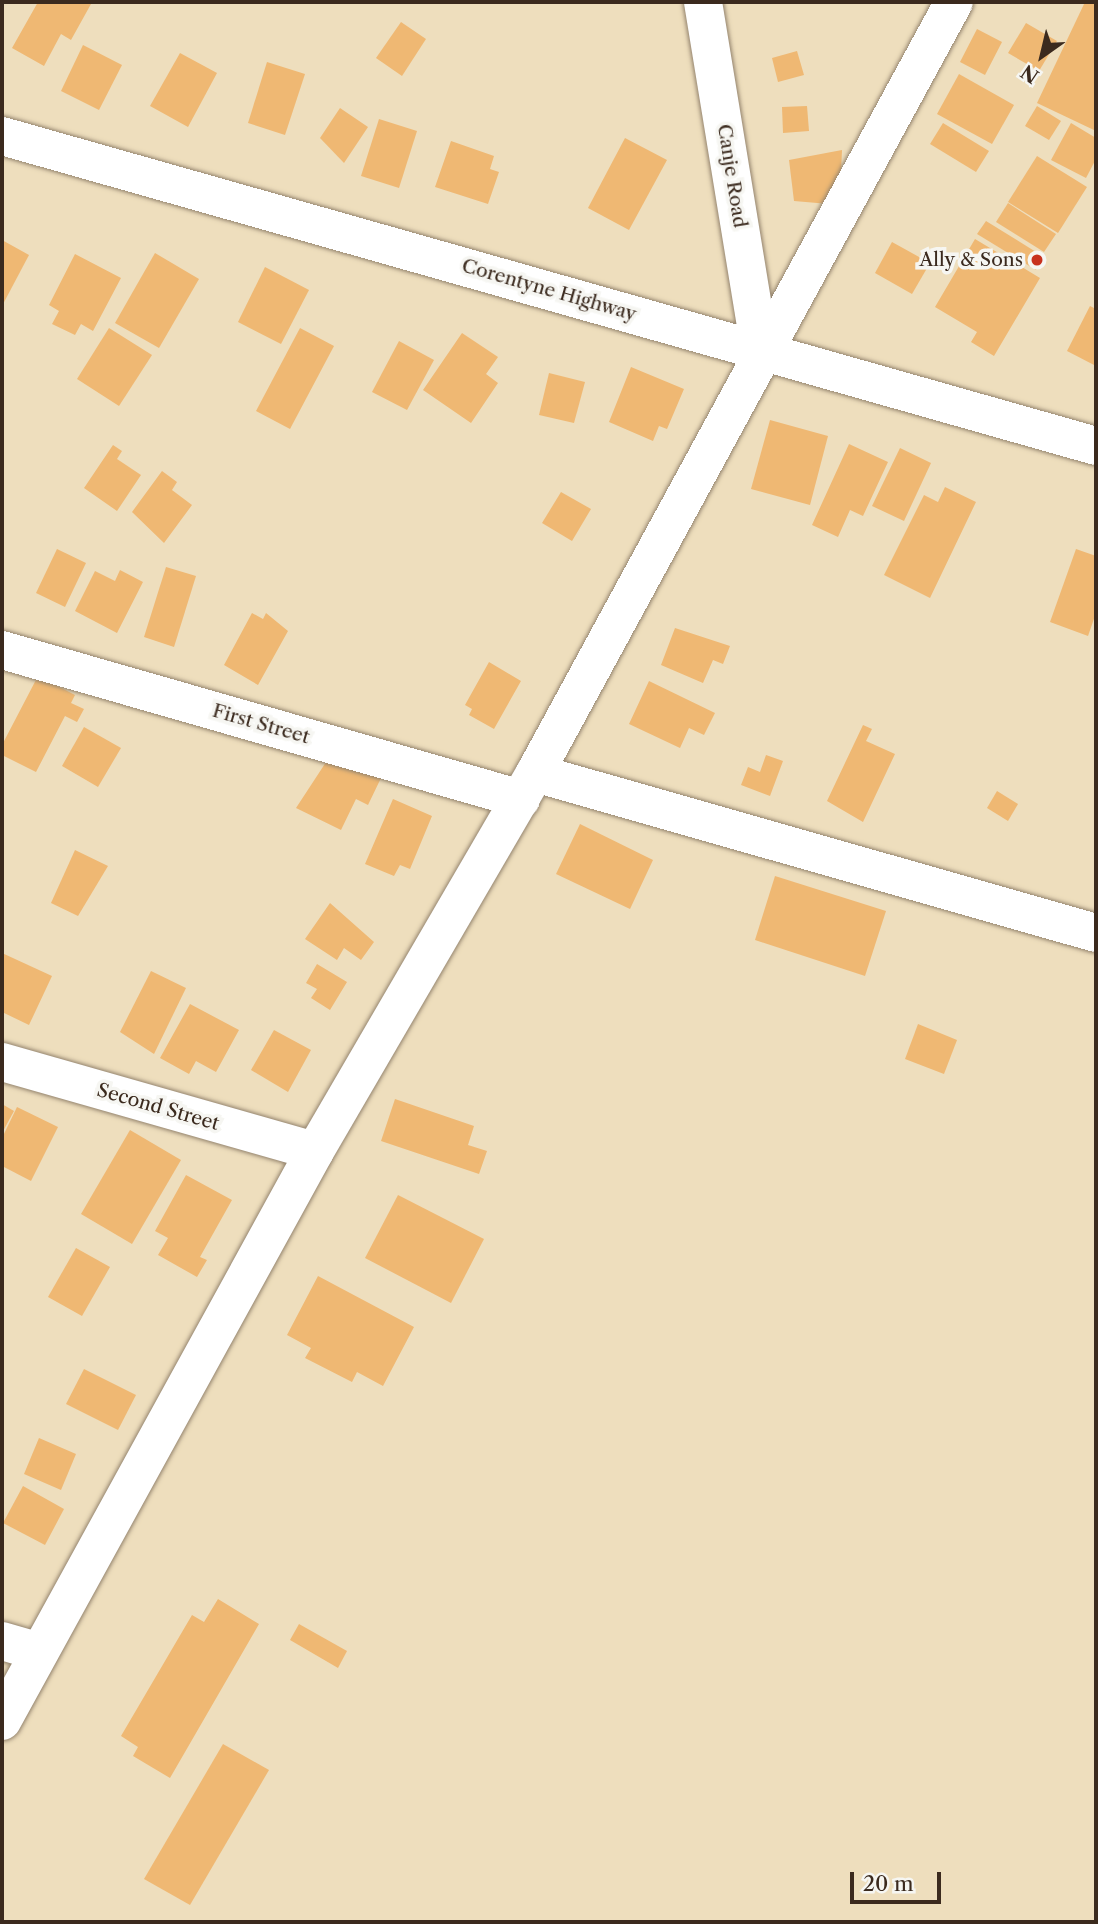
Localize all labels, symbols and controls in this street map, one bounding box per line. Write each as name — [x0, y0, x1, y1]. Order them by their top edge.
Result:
north arrow — [1007, 21, 1077, 91]
text: N — [1017, 60, 1043, 88]
street label: Canje Road — [713, 123, 751, 229]
place label: Ally & Sons — [919, 249, 1023, 271]
marker: Ally & Sons — [1029, 252, 1045, 268]
street label: Corentyne Highway — [459, 254, 639, 326]
street label: First Street — [210, 699, 312, 749]
street label: Second Street — [94, 1079, 222, 1135]
scale bar — [853, 1857, 944, 1901]
text: 20 m — [863, 1871, 914, 1896]

